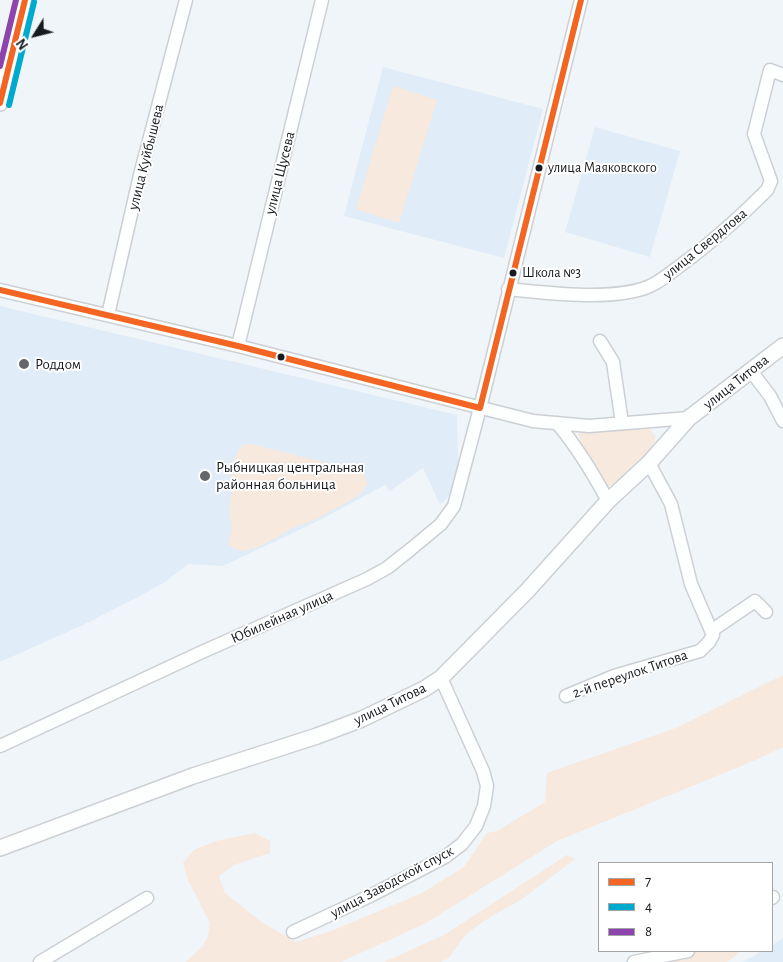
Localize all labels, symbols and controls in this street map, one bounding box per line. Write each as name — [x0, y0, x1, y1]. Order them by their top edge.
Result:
north arrow — [10, 10, 60, 60]
text: N — [14, 36, 31, 52]
street label: улица Куйбышева — [124, 102, 168, 212]
street label: улица Щусева — [261, 130, 299, 216]
place label: улица Маяковского — [548, 160, 657, 176]
marker: улица Маяковского — [534, 163, 544, 173]
street label: улица Свердлова — [659, 205, 751, 283]
place label: Школа №3 — [522, 265, 581, 281]
marker: Школа №3 — [508, 268, 518, 278]
street label: улица Титова — [700, 351, 772, 413]
unlabelled marker — [276, 352, 286, 362]
place label: Роддом — [35, 355, 81, 373]
marker: Роддом — [17, 357, 31, 371]
place label: Рыбницкая центральная районная больница — [216, 458, 364, 493]
marker: Рыбницкая центральная районная больница — [198, 469, 212, 483]
street label: Юбилейная улица — [228, 586, 336, 648]
street label: 2-й переулок Титова — [570, 646, 690, 702]
street label: улица Титова — [351, 679, 429, 729]
street label: улица Заводской спуск — [327, 842, 457, 922]
legend — [598, 862, 773, 952]
text: 7 — [645, 874, 651, 889]
text: 4 — [645, 899, 652, 914]
text: 8 — [645, 924, 652, 939]

